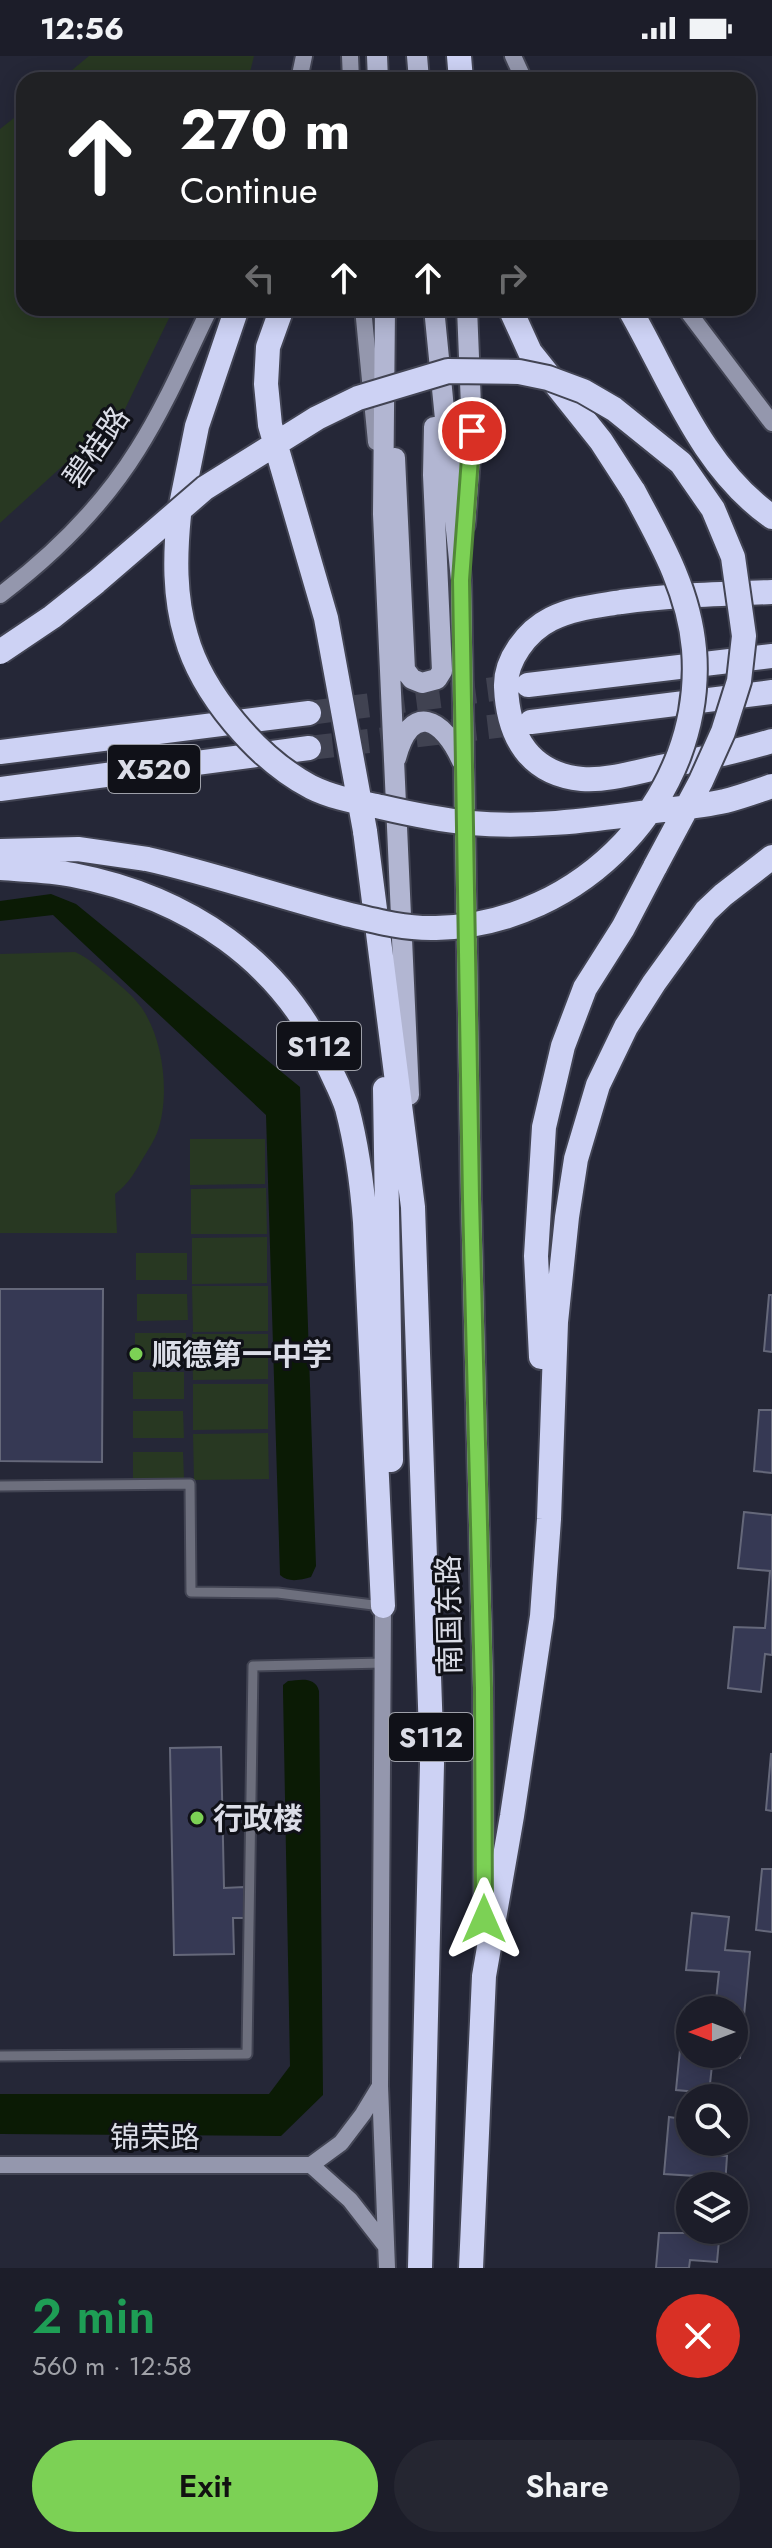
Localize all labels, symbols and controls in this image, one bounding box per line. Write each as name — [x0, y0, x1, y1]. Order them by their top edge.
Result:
text: 12:56 — [40, 7, 124, 50]
text: 270 m — [180, 89, 350, 170]
icon: ahead — [48, 104, 152, 208]
text: Continue — [180, 164, 318, 216]
icon: left — [238, 256, 282, 300]
icon: ahead — [322, 256, 366, 300]
icon: ahead — [406, 256, 450, 300]
icon: right — [490, 256, 534, 300]
pin — [438, 397, 506, 465]
street label: 碧桂路 — [53, 398, 139, 496]
icon: arrive — [450, 409, 494, 453]
road number: X520 — [108, 745, 200, 793]
road number: S112 — [277, 1022, 361, 1070]
place label: 顺德第一中学 — [152, 1333, 332, 1376]
marker: 顺德第一中学 — [127, 1345, 145, 1363]
street label: 南国东路 — [426, 1555, 472, 1675]
road number: S112 — [389, 1713, 473, 1761]
place label: 行政楼 — [213, 1797, 303, 1840]
marker: 行政楼 — [188, 1809, 206, 1827]
position arrow — [442, 1877, 526, 1961]
north arrow — [676, 1996, 748, 2068]
map controls — [676, 1996, 748, 2244]
button: search — [676, 2084, 748, 2156]
street label: 锦荣路 — [110, 2116, 200, 2159]
button: layers — [676, 2172, 748, 2244]
text: 2 min — [32, 2282, 155, 2351]
button: close — [656, 2294, 740, 2378]
text: 560 m · 12:58 — [32, 2347, 192, 2385]
button: Exit — [32, 2440, 378, 2532]
button: Share — [394, 2440, 740, 2532]

